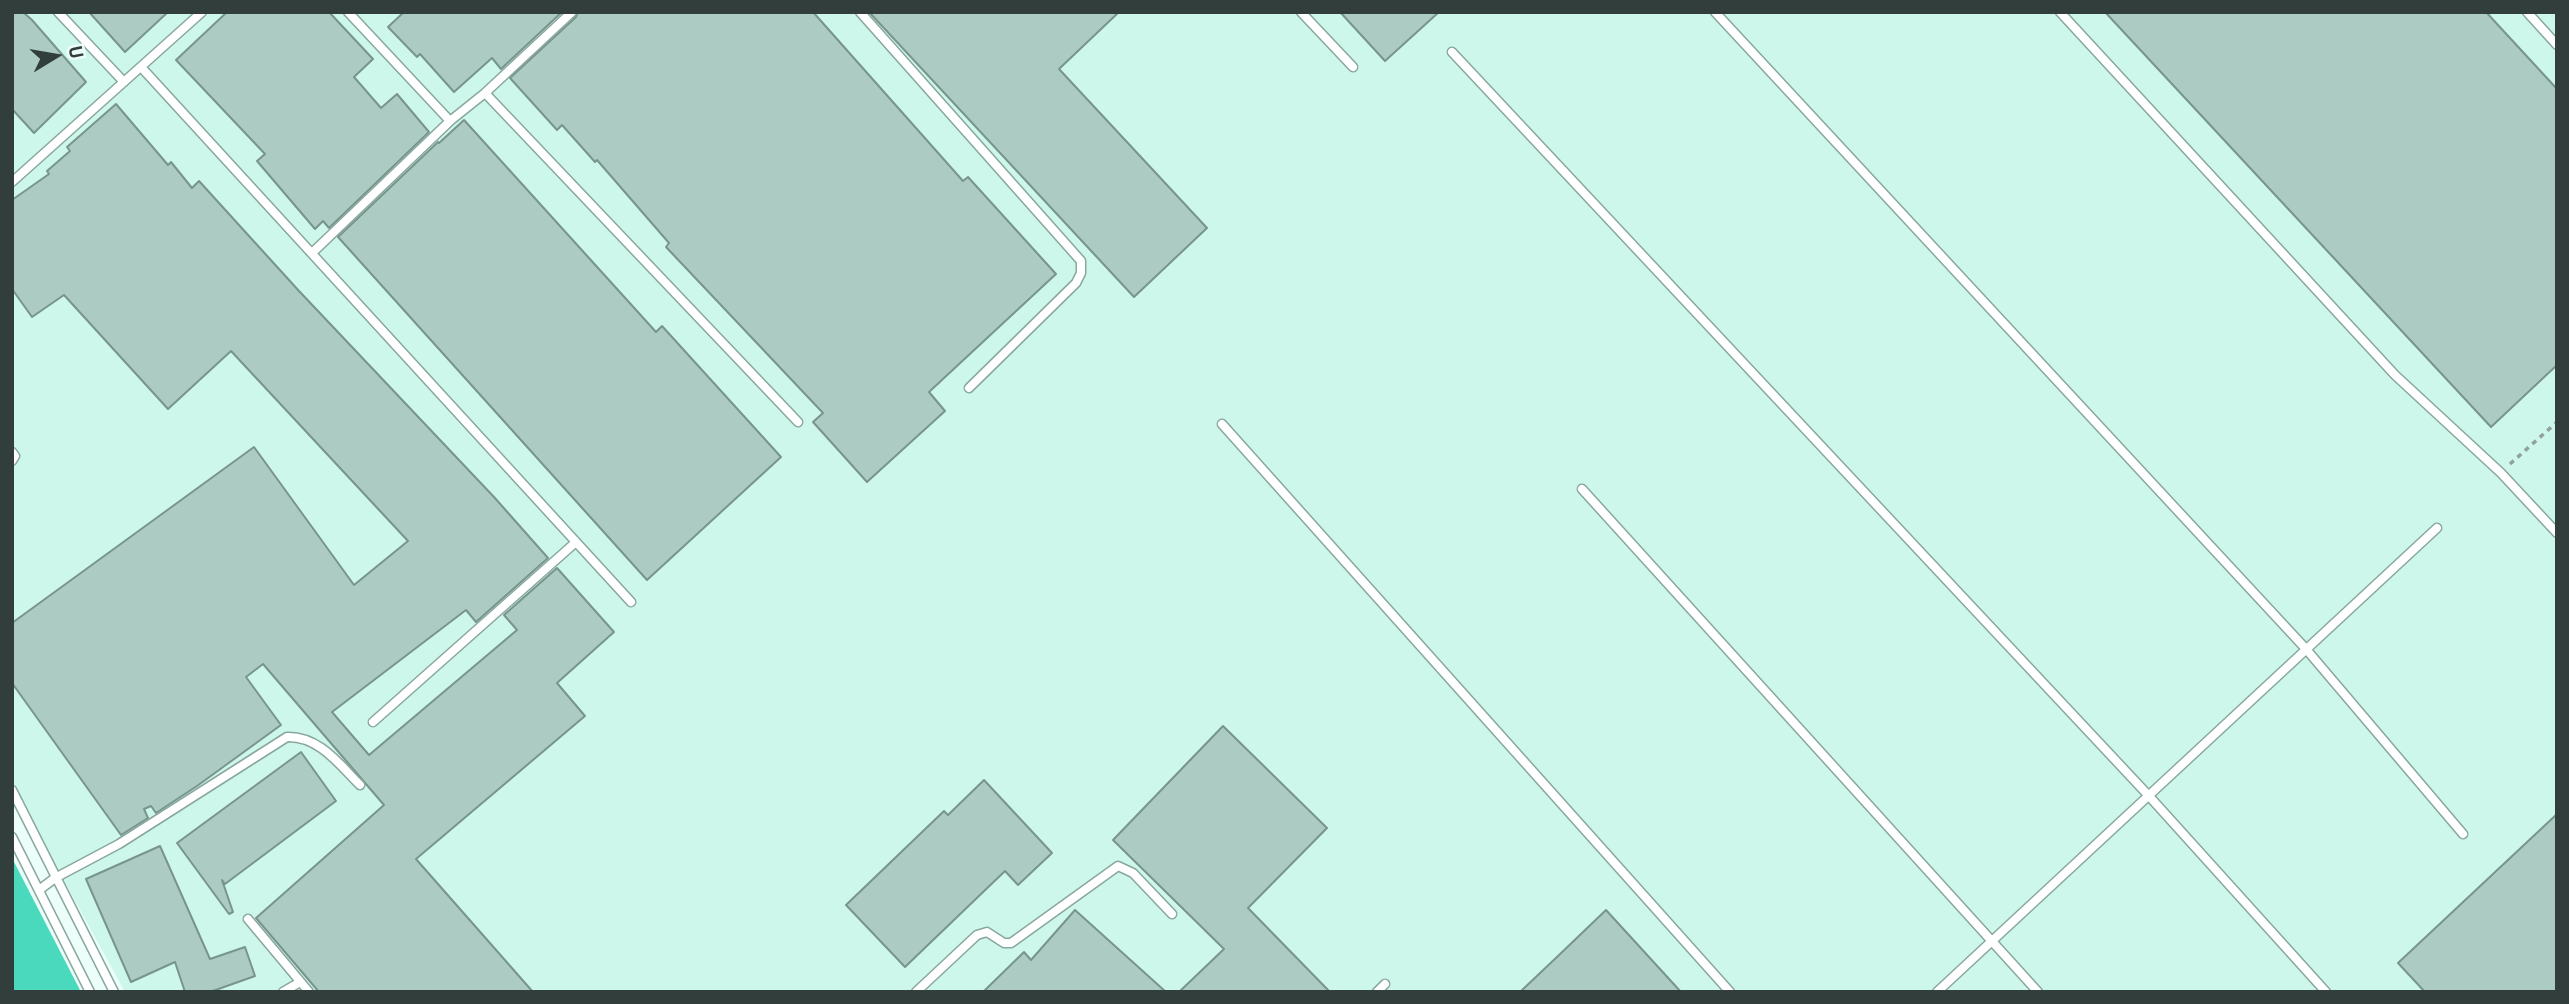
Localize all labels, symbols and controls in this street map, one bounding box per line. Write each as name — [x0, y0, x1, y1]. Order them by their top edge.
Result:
north arrow — [21, 21, 91, 91]
text: U — [64, 44, 90, 60]

